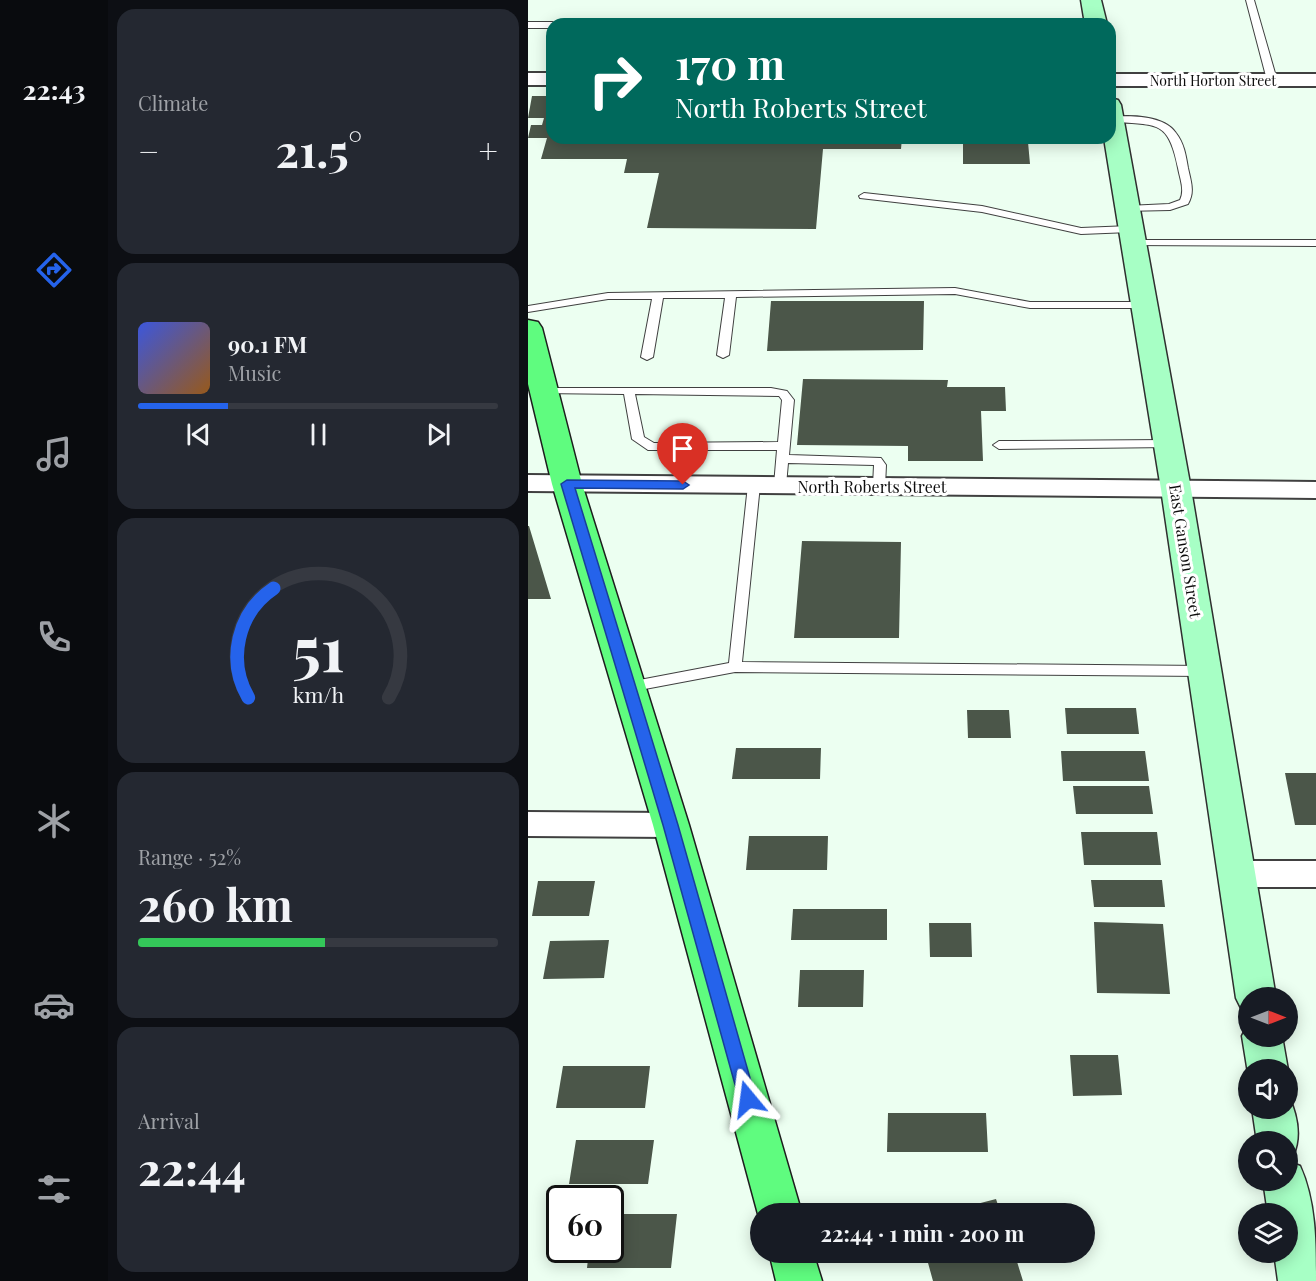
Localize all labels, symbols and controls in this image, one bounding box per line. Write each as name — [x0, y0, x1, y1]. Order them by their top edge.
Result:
text: 170 m — [675, 35, 785, 91]
icon: right — [576, 42, 654, 120]
text: 22:43 — [22, 71, 86, 107]
street label: North Horton Street — [1150, 71, 1277, 90]
text: Climate — [138, 89, 208, 116]
text: North Roberts Street — [675, 89, 927, 125]
text: 21.5° — [276, 119, 362, 179]
text: − — [138, 128, 159, 172]
text: + — [479, 128, 498, 172]
icon: directions — [33, 249, 75, 291]
text: 90.1 FM — [228, 329, 307, 359]
text: Music — [228, 359, 281, 386]
icon: previous — [182, 418, 215, 451]
icon: pause — [302, 418, 335, 451]
icon: next — [422, 418, 455, 451]
pin — [657, 423, 708, 485]
icon: arrive — [666, 432, 699, 465]
icon: music — [33, 433, 75, 475]
street label: North Roberts Street — [797, 476, 947, 497]
street label: East Ganson Street — [1165, 483, 1207, 620]
text: 51 — [292, 604, 344, 688]
icon: phone — [33, 616, 75, 658]
text: km/h — [292, 680, 344, 708]
icon: climate — [33, 800, 75, 842]
text: Range · 52% — [138, 843, 241, 870]
text: 260 km — [138, 873, 293, 933]
icon: car — [33, 984, 75, 1026]
north arrow — [1238, 987, 1298, 1047]
map controls — [1238, 987, 1298, 1263]
button: sound — [1238, 1059, 1298, 1119]
position arrow — [716, 1067, 780, 1131]
text: Arrival — [138, 1107, 200, 1134]
button: search — [1238, 1131, 1298, 1191]
text: 22:44 — [138, 1137, 246, 1197]
icon: filters — [33, 1168, 75, 1210]
speed limit sign: 60 — [546, 1185, 624, 1263]
button: layers — [1238, 1203, 1298, 1263]
text: 22:44 · 1 min · 200 m — [821, 1218, 1024, 1248]

